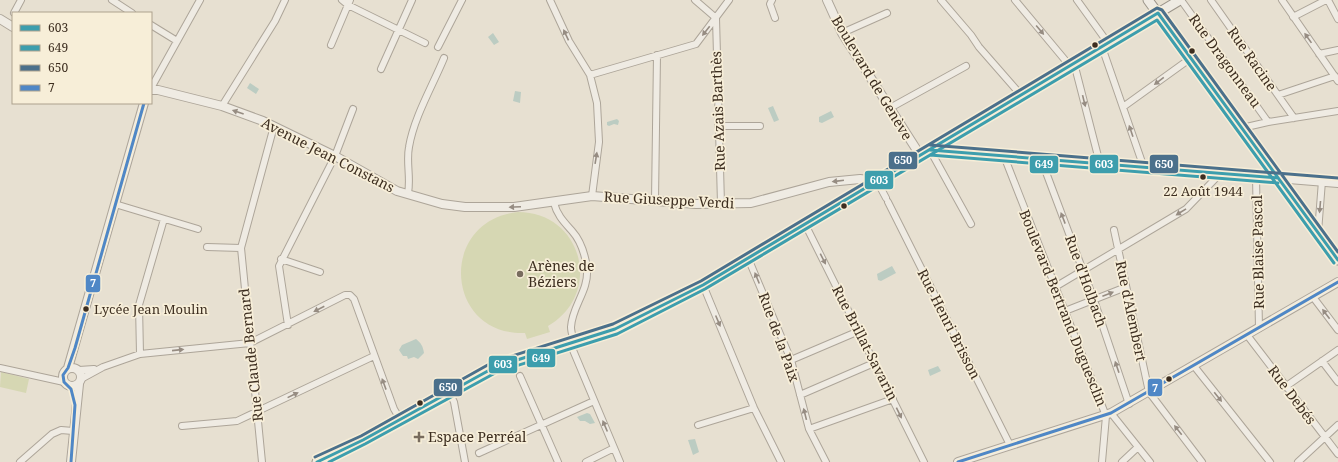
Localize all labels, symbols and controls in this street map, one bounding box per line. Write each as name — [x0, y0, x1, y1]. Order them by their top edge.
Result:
street label: Rue Dragonneau — [1185, 10, 1266, 111]
legend — [12, 12, 152, 104]
street label: Boulevard de Genève — [828, 12, 917, 144]
text: 603 — [48, 19, 68, 36]
street label: Rue Racine — [1223, 23, 1281, 95]
one-way arrow — [1035, 25, 1044, 35]
one-way arrow — [701, 26, 710, 37]
one-way arrow — [563, 30, 569, 41]
one-way arrow — [1304, 32, 1312, 43]
text: 649 — [48, 39, 68, 56]
unlabelled marker — [1090, 40, 1100, 50]
unlabelled marker — [1187, 46, 1197, 56]
street label: Rue Azais Barthès — [706, 51, 729, 171]
text: 650 — [48, 59, 68, 76]
one-way arrow — [1154, 77, 1164, 85]
text: 7 — [48, 79, 55, 96]
one-way arrow — [1081, 95, 1087, 107]
one-way arrow — [232, 109, 244, 115]
street label: Avenue Jean Constans — [258, 113, 398, 196]
one-way arrow — [1128, 124, 1134, 136]
line badge: 650 — [888, 151, 918, 170]
one-way arrow — [593, 152, 599, 164]
text: 650 — [894, 152, 912, 167]
line badge: 603 — [1089, 154, 1119, 174]
line badge: 650 — [1149, 154, 1179, 174]
line badge: 649 — [1029, 155, 1059, 174]
text: 649 — [1035, 156, 1053, 171]
text: 603 — [1095, 156, 1113, 171]
text: 650 — [1155, 156, 1173, 171]
line badge: 603 — [864, 170, 894, 190]
text: 603 — [870, 172, 888, 187]
marker: 22 Août 1944 — [1198, 172, 1208, 182]
one-way arrow — [832, 178, 844, 184]
place label: 22 Août 1944 — [1163, 182, 1244, 200]
street label: Rue Giuseppe Verdi — [603, 187, 735, 212]
street label: Rue Blaise Pascal — [1247, 194, 1268, 309]
unlabelled marker — [839, 201, 849, 211]
one-way arrow — [1317, 201, 1324, 213]
one-way arrow — [509, 203, 522, 210]
street label: Boulevard Bertrand Duguesclin — [1015, 207, 1112, 409]
one-way arrow — [1176, 208, 1186, 216]
one-way arrow — [1059, 212, 1065, 224]
street label: Rue d'Holbach — [1061, 232, 1112, 330]
one-way arrow — [819, 253, 826, 265]
place label: Arènes de Béziers — [528, 256, 595, 291]
street label: Rue d'Alembert — [1112, 259, 1151, 363]
street label: Rue Henri Brisson — [913, 265, 985, 382]
marker: Arènes de Béziers — [515, 269, 525, 279]
one-way arrow — [753, 272, 759, 284]
line badge: 7 — [85, 274, 101, 293]
text: 7 — [90, 275, 96, 290]
street label: Rue Brillat-Savarin — [828, 282, 903, 404]
street label: Rue Claude Bernard — [234, 287, 267, 423]
street label: Rue de la Paix — [755, 290, 805, 385]
one-way arrow — [1103, 291, 1114, 297]
place label: Lycée Jean Moulin — [94, 300, 209, 318]
marker: Lycée Jean Moulin — [81, 304, 91, 314]
one-way arrow — [313, 306, 325, 312]
one-way arrow — [1321, 308, 1330, 319]
one-way arrow — [715, 316, 721, 328]
one-way arrow — [172, 347, 184, 354]
line badge: 649 — [526, 348, 556, 368]
text: 649 — [532, 350, 550, 365]
line badge: 603 — [488, 355, 518, 374]
text: 603 — [494, 356, 512, 371]
one-way arrow — [1113, 361, 1119, 373]
street label: Rue Debés — [1264, 361, 1321, 428]
unlabelled marker — [1164, 374, 1174, 384]
one-way arrow — [381, 377, 387, 389]
line badge: 650 — [433, 378, 463, 397]
line badge: 7 — [1147, 378, 1163, 397]
text: 650 — [439, 379, 457, 394]
text: 7 — [1152, 380, 1158, 395]
one-way arrow — [1214, 391, 1222, 402]
one-way arrow — [287, 392, 298, 398]
unlabelled marker — [415, 398, 425, 408]
one-way arrow — [896, 407, 902, 418]
one-way arrow — [801, 408, 807, 420]
one-way arrow — [601, 420, 607, 432]
one-way arrow — [1173, 425, 1182, 436]
place label: Espace Perréal — [428, 427, 527, 446]
marker: Espace Perréal — [413, 431, 425, 443]

